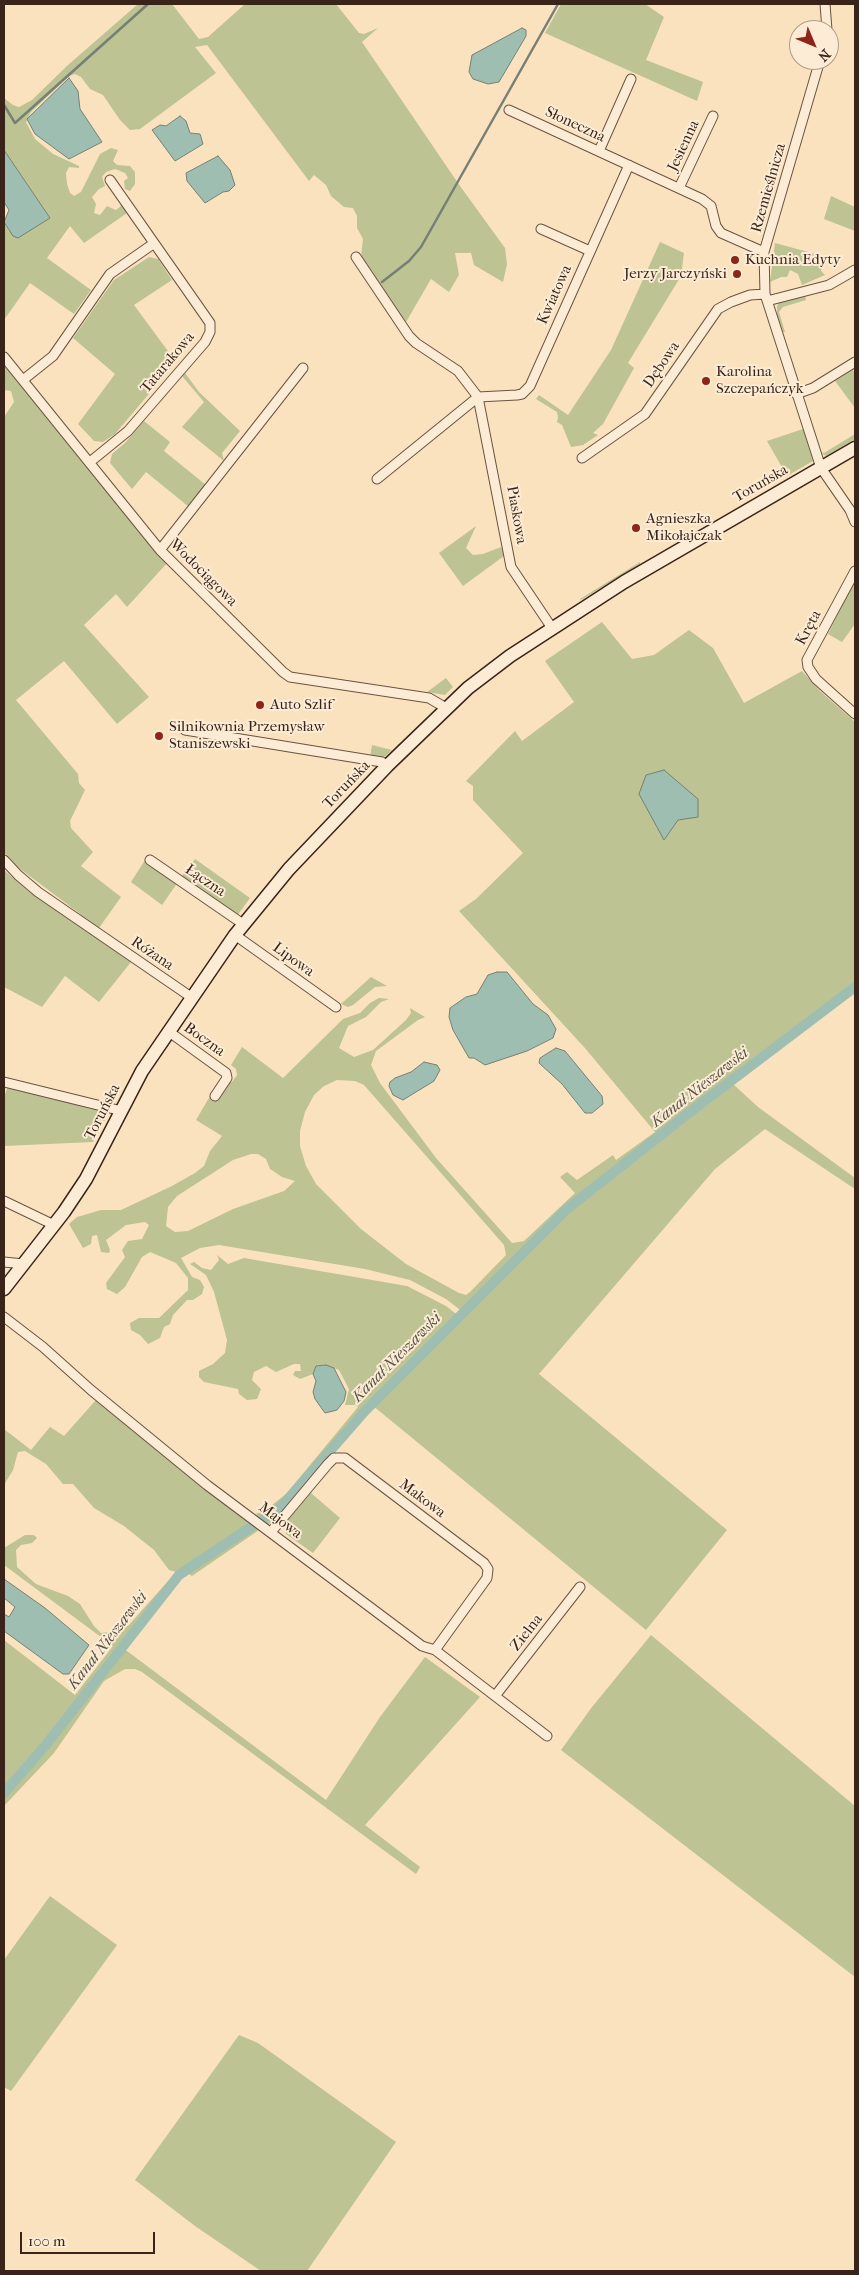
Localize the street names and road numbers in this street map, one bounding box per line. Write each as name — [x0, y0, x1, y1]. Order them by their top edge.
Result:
street label: Słoneczna — [542, 103, 608, 147]
street label: Jesienna — [664, 118, 704, 174]
street label: Rzemieślnicza — [748, 141, 790, 235]
street label: Kwiatowa — [534, 263, 576, 327]
street label: Tatarakowa — [137, 329, 199, 397]
street label: Dębowa — [640, 338, 684, 392]
street label: Toruńska — [731, 461, 791, 507]
street label: Piaskowa — [502, 485, 530, 545]
street label: Wodociągowa — [165, 535, 241, 611]
street label: Kręta — [792, 607, 826, 649]
street label: Toruńska — [320, 757, 374, 813]
street label: Łączna — [181, 861, 229, 901]
street label: Różana — [127, 933, 177, 975]
street label: Lipowa — [269, 939, 317, 981]
street label: Boczna — [180, 1019, 228, 1061]
street label: Toruńska — [81, 1081, 125, 1143]
street label: Makowa — [395, 1476, 449, 1522]
street label: Majowa — [255, 1499, 305, 1543]
street label: Zielna — [507, 1611, 547, 1655]

